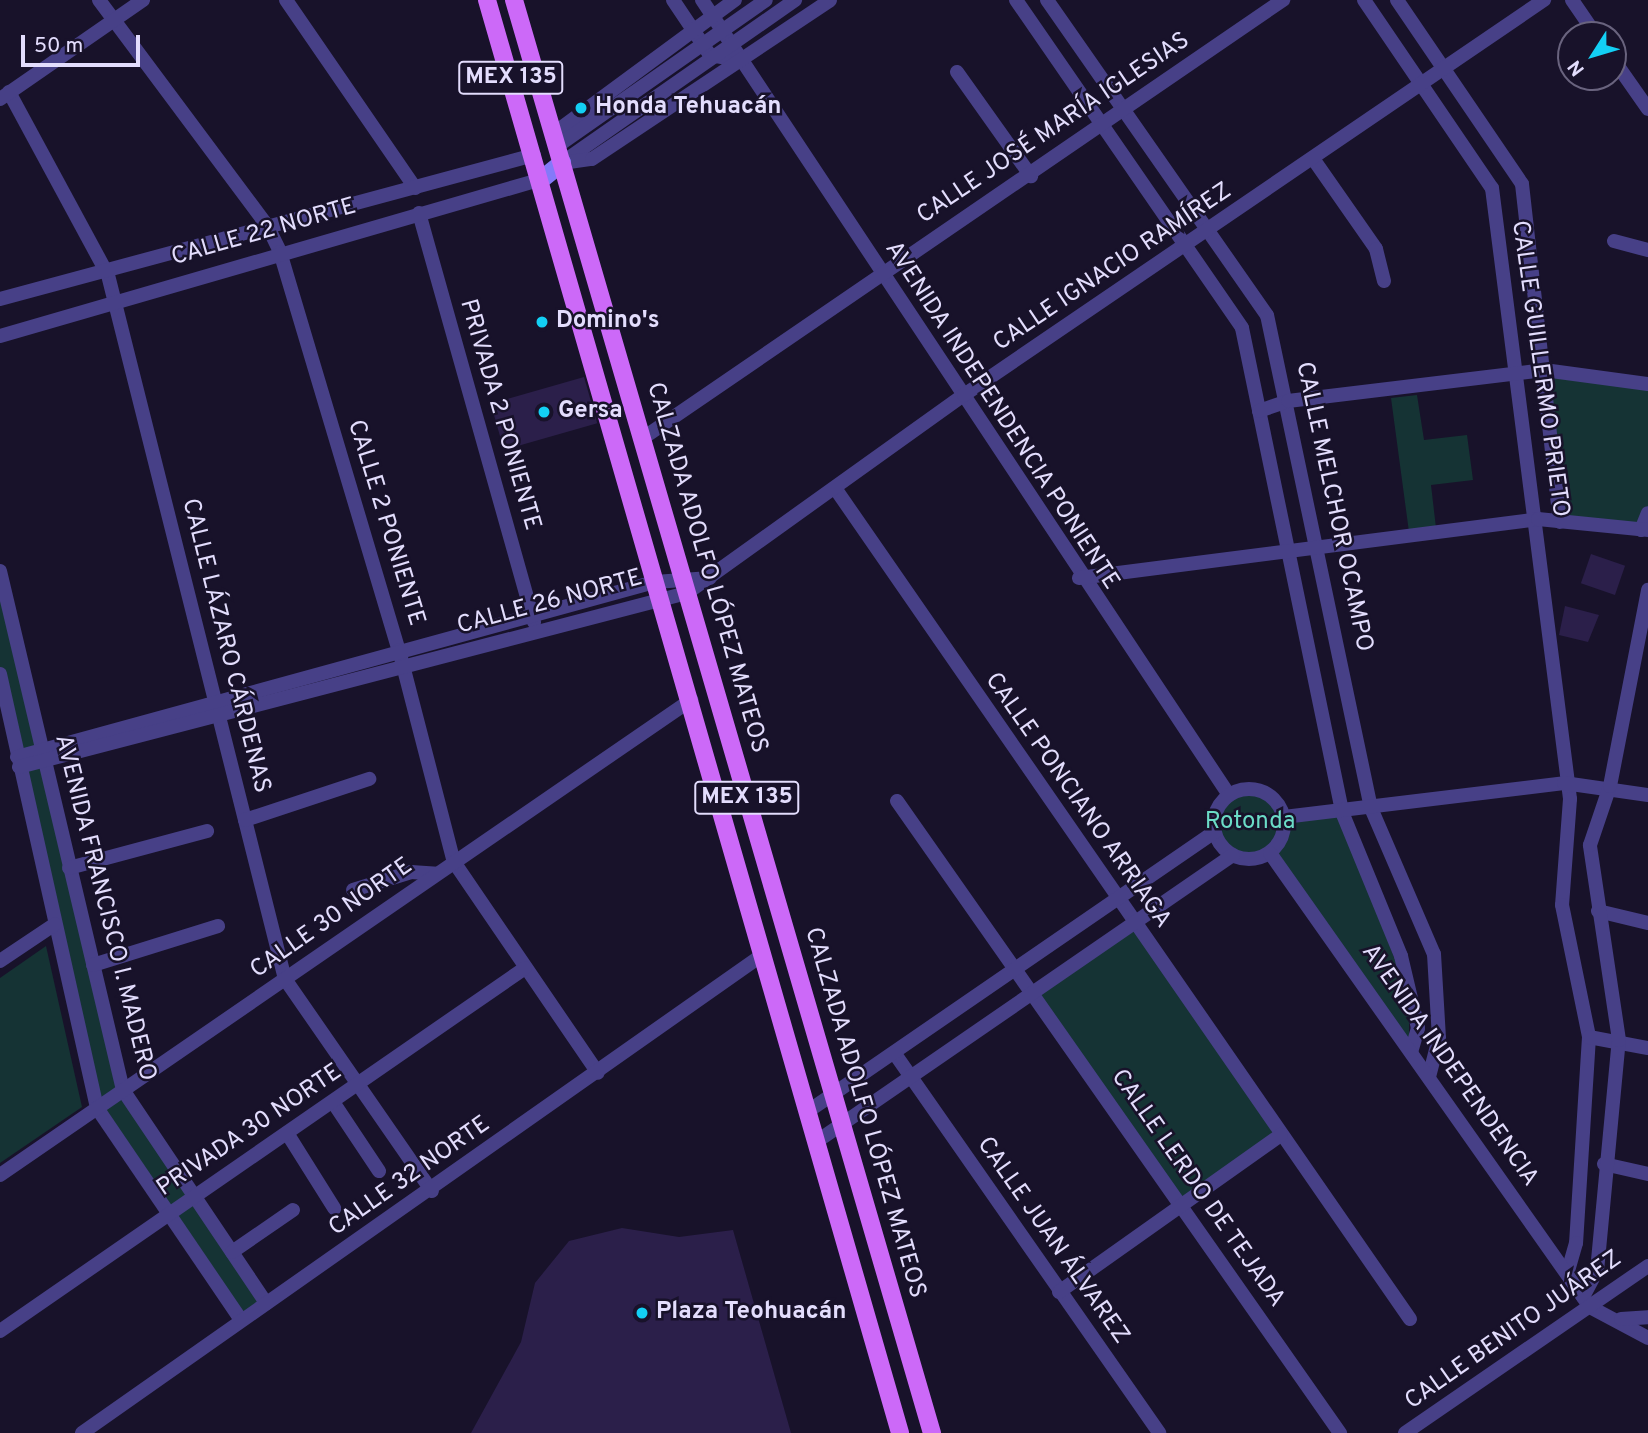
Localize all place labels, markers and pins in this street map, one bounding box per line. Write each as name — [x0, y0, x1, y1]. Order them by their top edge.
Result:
place label: Honda Tehuacán — [595, 94, 781, 122]
marker: Honda Tehuacán — [573, 100, 589, 116]
place label: Domino's — [556, 308, 659, 336]
marker: Domino's — [534, 314, 550, 330]
place label: Gersa — [558, 398, 623, 426]
marker: Gersa — [536, 404, 552, 420]
place label: Plaza Teohuacán — [656, 1299, 846, 1327]
marker: Plaza Teohuacán — [634, 1305, 650, 1321]

